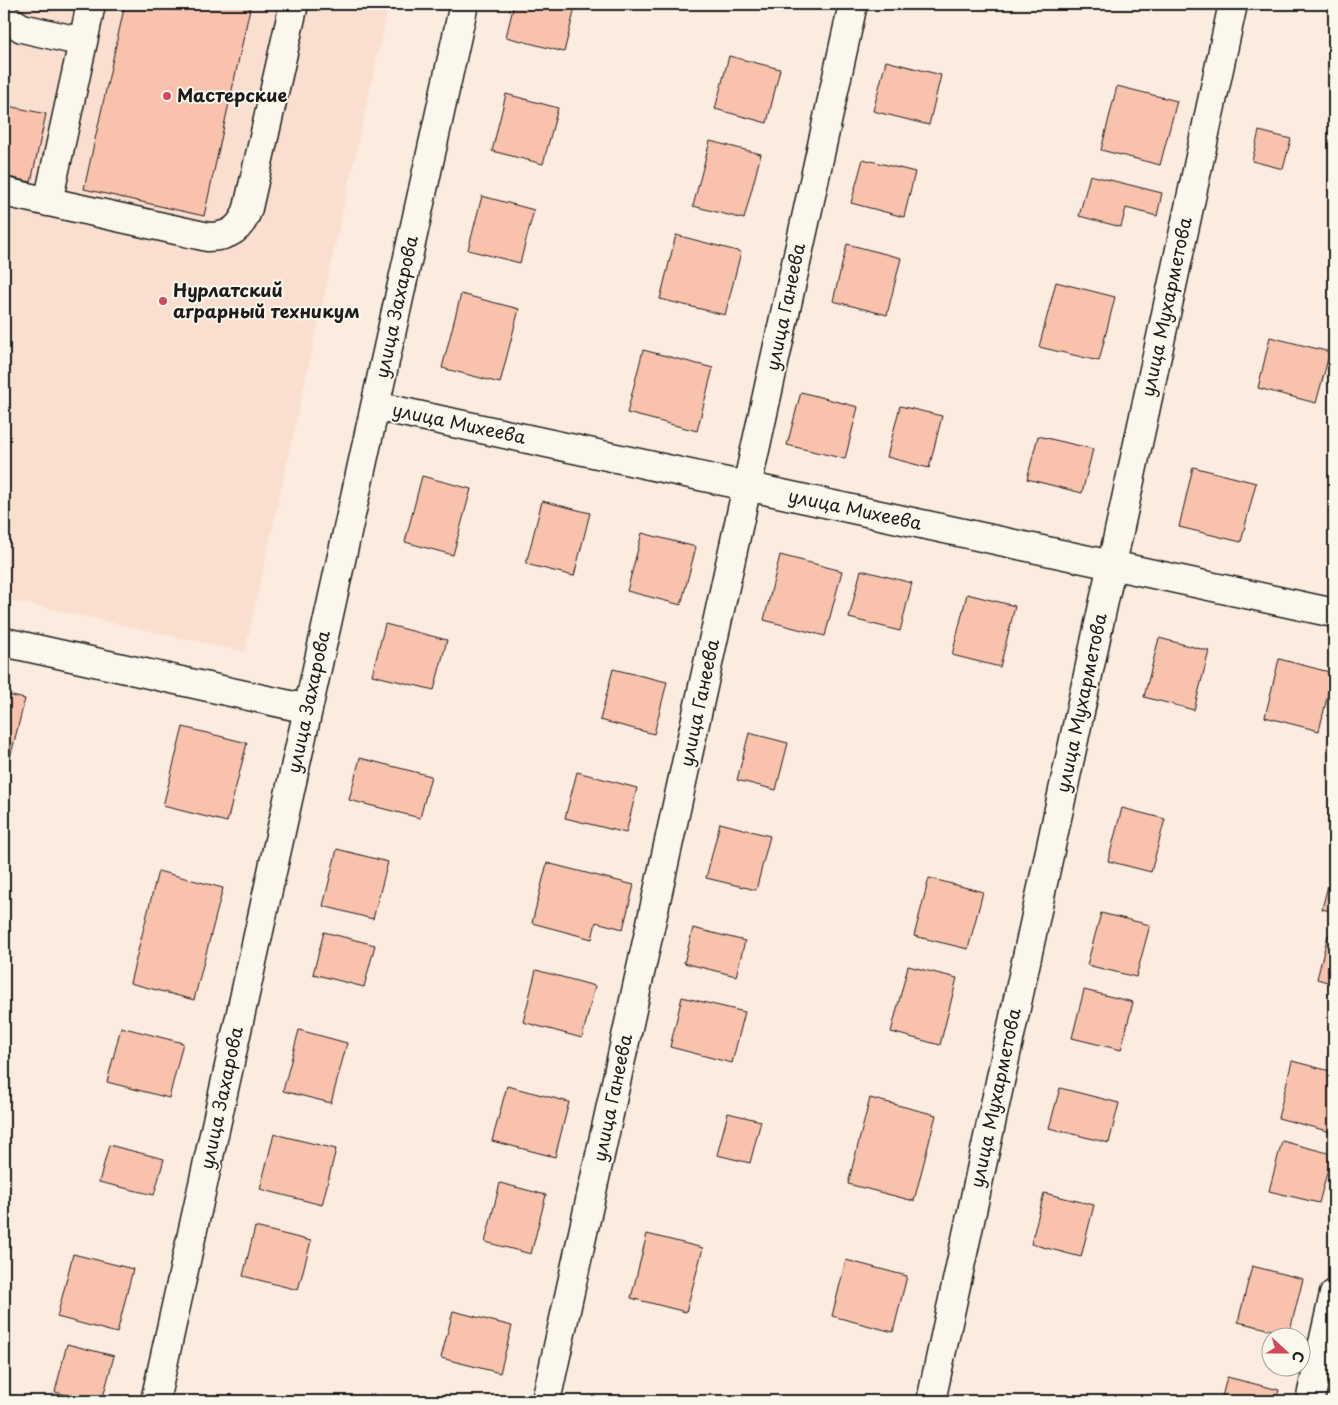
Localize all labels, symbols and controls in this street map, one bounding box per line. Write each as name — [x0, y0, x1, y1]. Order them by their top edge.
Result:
place label: Мастерские — [177, 81, 287, 108]
marker: Мастерские — [161, 90, 173, 102]
street label: улица Мухарметова — [1133, 214, 1198, 399]
street label: улица Захарова — [367, 232, 424, 381]
street label: улица Ганеева — [758, 240, 811, 373]
place label: Нурлатский аграрный техникум — [173, 276, 360, 324]
marker: Нурлатский аграрный техникум — [157, 295, 169, 307]
street label: улица Михеева — [390, 395, 529, 450]
street label: улица Михеева — [786, 481, 925, 536]
street label: улица Мухарметова — [1048, 610, 1113, 795]
street label: улица Захарова — [279, 627, 336, 776]
street label: улица Ганеева — [672, 636, 725, 769]
street label: улица Мухарметова — [962, 1005, 1027, 1190]
street label: улица Захарова — [192, 1023, 249, 1172]
street label: улица Ганеева — [585, 1031, 638, 1164]
north arrow — [1260, 1328, 1310, 1378]
text: С — [1287, 1348, 1310, 1366]

